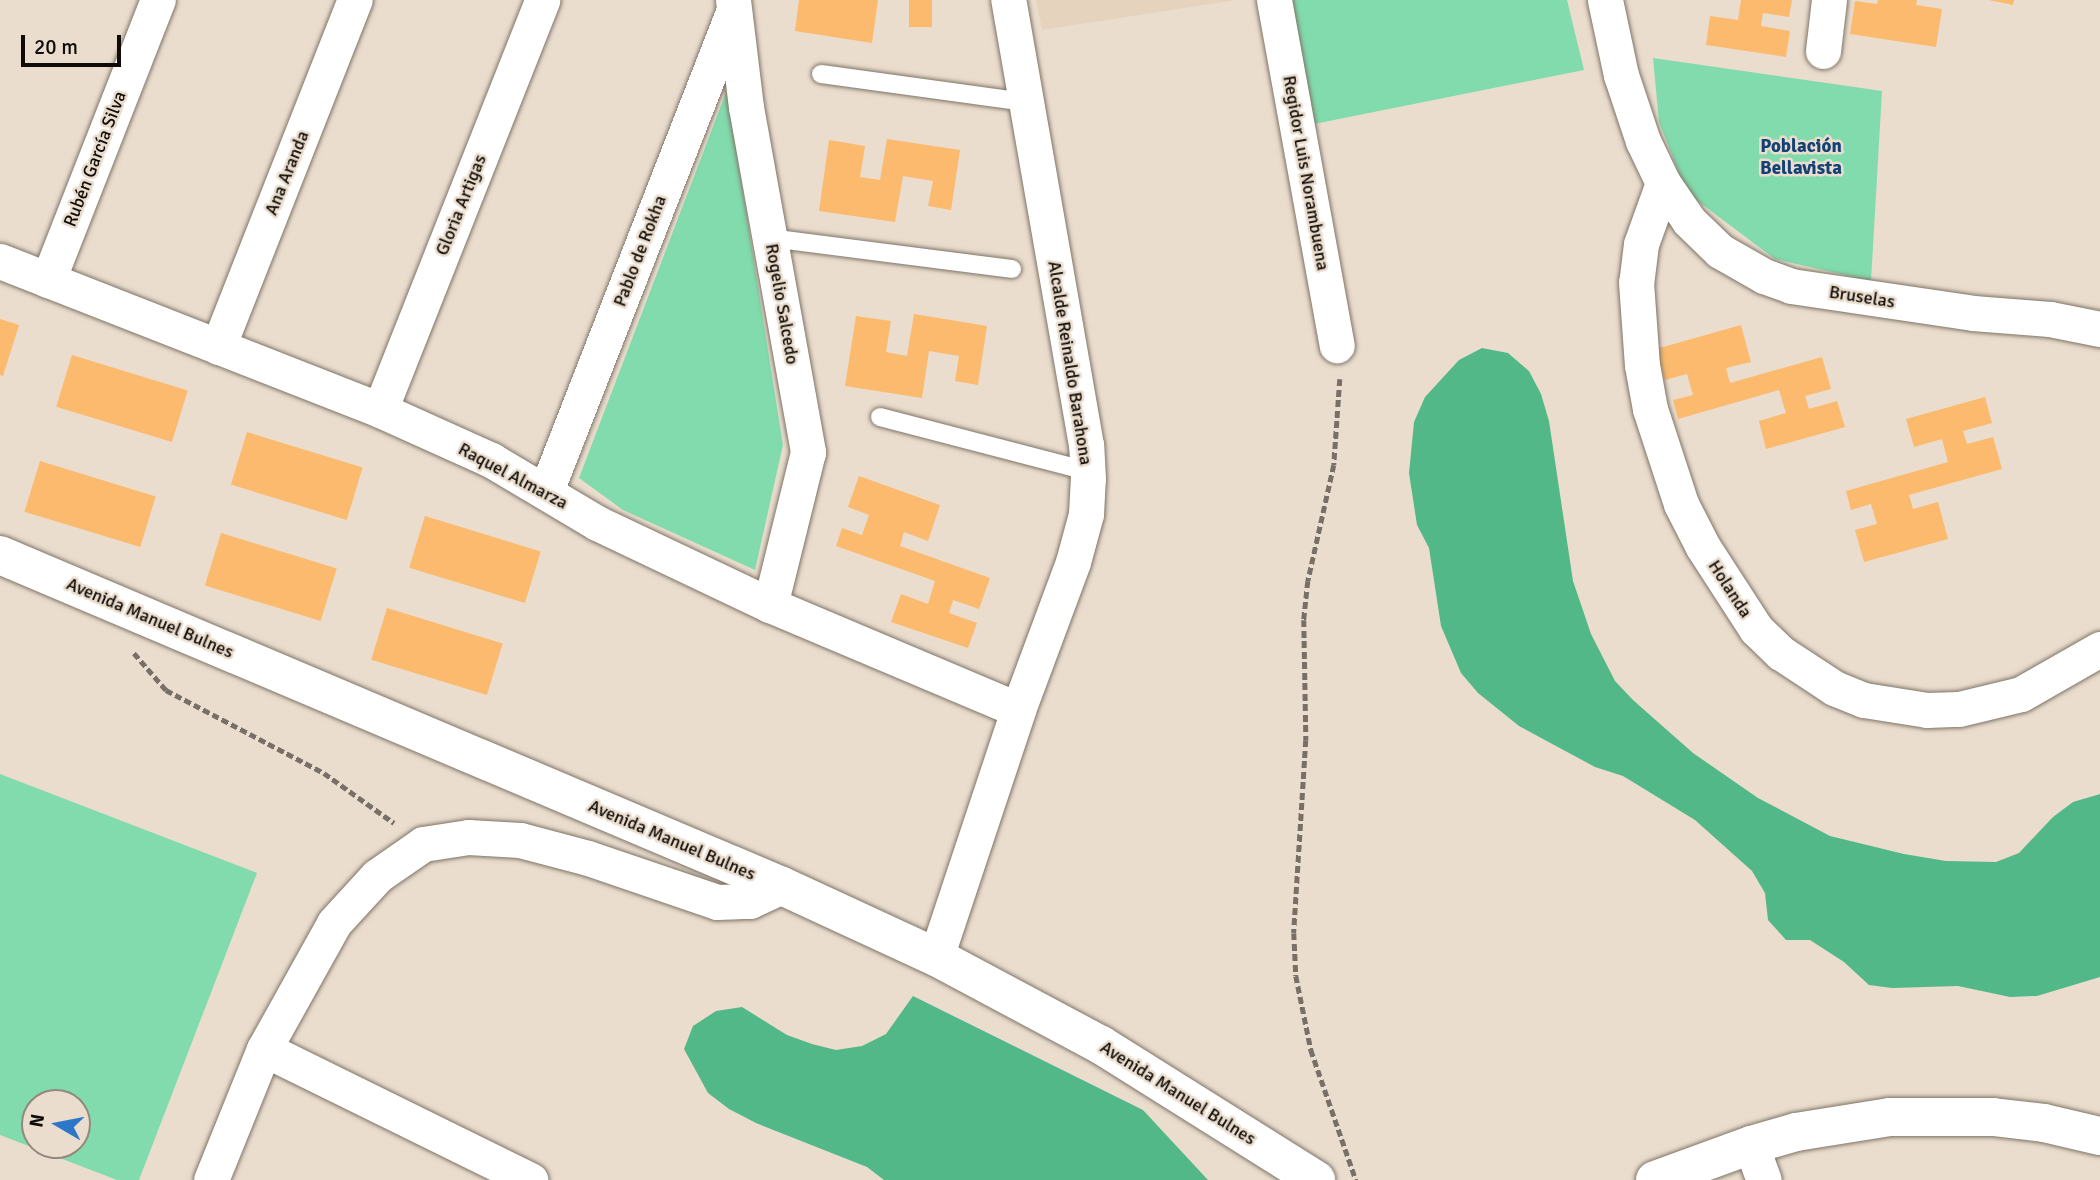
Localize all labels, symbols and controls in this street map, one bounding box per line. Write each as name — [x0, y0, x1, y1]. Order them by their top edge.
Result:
scale bar — [24, 21, 124, 65]
text: 20 m — [34, 34, 78, 60]
street label: Regidor Luis Norambuena — [1278, 74, 1334, 272]
street label: Rubén García Silva — [59, 88, 131, 230]
street label: Ana Aranda — [260, 128, 314, 218]
district label: Población Bellavista — [1760, 136, 1842, 180]
street label: Gloria Artigas — [431, 151, 491, 259]
street label: Pablo de Rokha — [609, 192, 671, 310]
street label: Rogelio Salcedo — [761, 242, 803, 366]
street label: Alcalde Reinaldo Barahona — [1043, 259, 1097, 467]
street label: Bruselas — [1828, 281, 1896, 313]
street label: Raquel Almarza — [455, 438, 571, 514]
street label: Holanda — [1703, 556, 1757, 622]
street label: Avenida Manuel Bulnes — [63, 573, 237, 663]
street label: Avenida Manuel Bulnes — [585, 795, 759, 885]
street label: Avenida Manuel Bulnes — [1096, 1036, 1260, 1150]
north arrow — [21, 1089, 91, 1159]
text: N — [24, 1112, 50, 1129]

